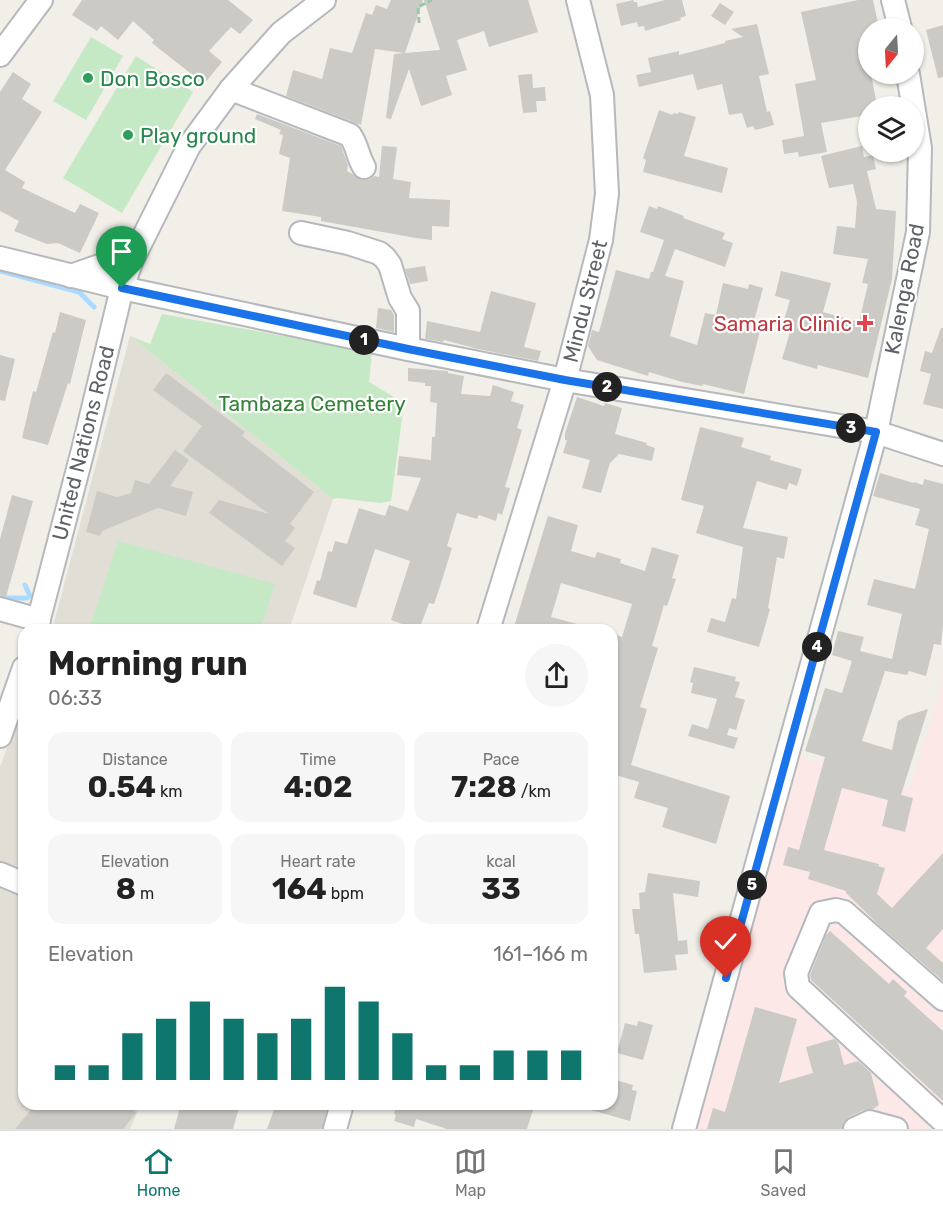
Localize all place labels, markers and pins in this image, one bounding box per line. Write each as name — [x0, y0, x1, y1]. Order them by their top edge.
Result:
place label: Don Bosco — [100, 66, 205, 91]
marker: Don Bosco — [81, 71, 95, 85]
place label: Play ground — [140, 123, 256, 148]
marker: Play ground — [121, 128, 135, 142]
pin — [96, 226, 147, 288]
place label: Samaria Clinic — [714, 311, 852, 336]
marker: Samaria Clinic — [856, 314, 874, 332]
pin: 1 — [349, 325, 379, 355]
pin: 2 — [592, 372, 622, 402]
pin: 3 — [836, 413, 866, 443]
pin: 4 — [802, 632, 832, 662]
pin: 5 — [737, 870, 767, 900]
pin — [700, 916, 751, 978]

